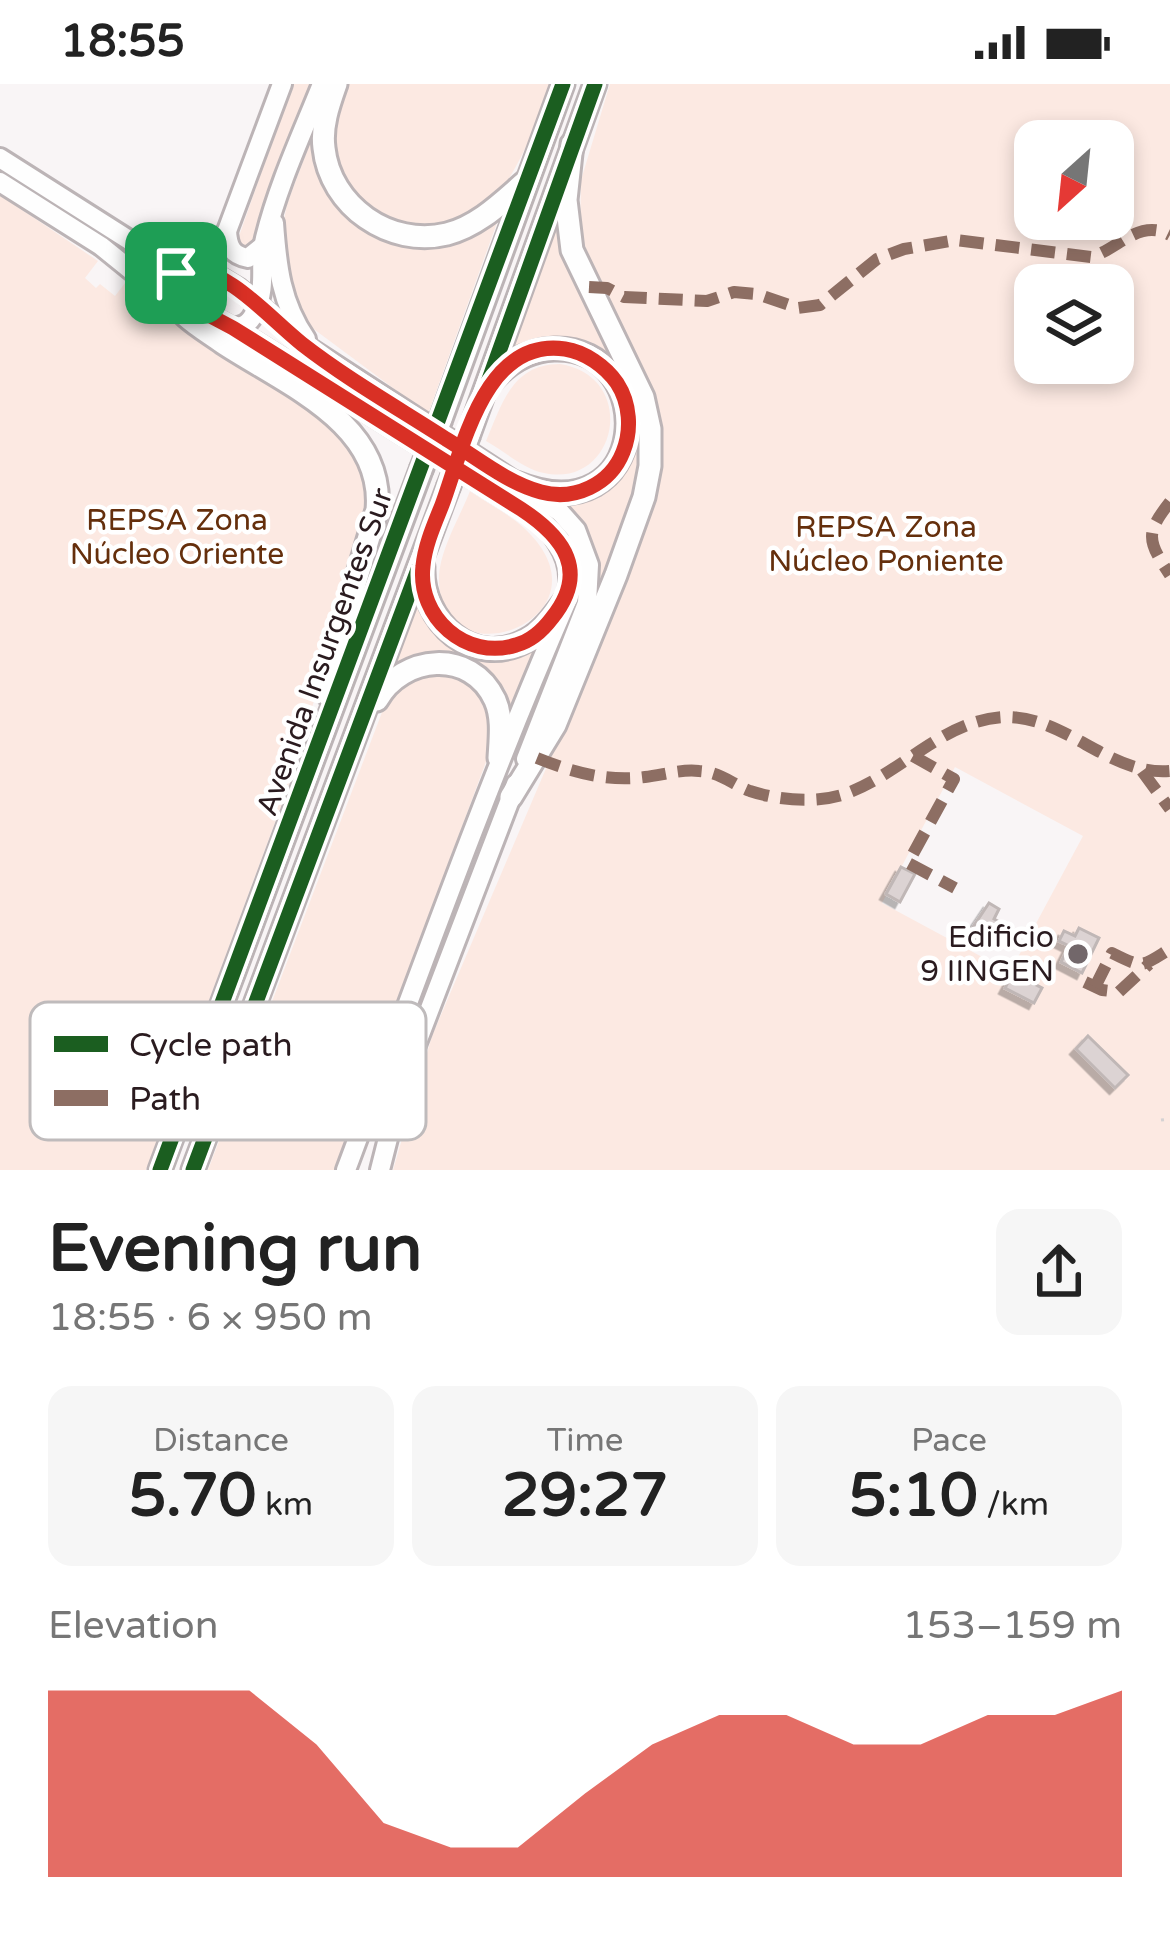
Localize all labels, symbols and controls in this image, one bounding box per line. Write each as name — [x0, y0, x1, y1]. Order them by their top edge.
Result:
text: 18:55 — [60, 15, 185, 69]
north arrow — [1014, 120, 1134, 240]
map controls — [1014, 120, 1134, 384]
pin — [125, 222, 227, 324]
icon: arrive — [143, 240, 209, 306]
button: layers — [1014, 264, 1134, 384]
street label: Avenida Insurgentes Sur — [248, 483, 402, 821]
park label: REPSA Zona Núcleo Oriente — [70, 502, 284, 573]
park label: REPSA Zona Núcleo Poniente — [768, 509, 1004, 580]
place label: Edificio 9 IINGEN — [920, 919, 1054, 990]
marker: Edificio 9 IINGEN — [1065, 941, 1091, 967]
legend — [30, 1002, 426, 1140]
text: Cycle path — [129, 1026, 293, 1065]
text: Path — [129, 1080, 201, 1119]
text: Evening run — [48, 1209, 422, 1289]
button: share — [996, 1209, 1122, 1335]
text: 18:55 · 6 × 950 m — [48, 1294, 373, 1341]
text: Distance — [153, 1421, 289, 1460]
text: Time — [547, 1421, 623, 1460]
text: Pace — [911, 1421, 987, 1460]
text: 5.70 — [129, 1460, 256, 1532]
text: 29:27 — [502, 1460, 668, 1532]
text: 5:10 — [849, 1460, 978, 1532]
text: km — [256, 1485, 313, 1524]
text: /km — [978, 1485, 1049, 1524]
text: Elevation — [48, 1602, 218, 1649]
text: 153–159 m — [902, 1602, 1122, 1649]

